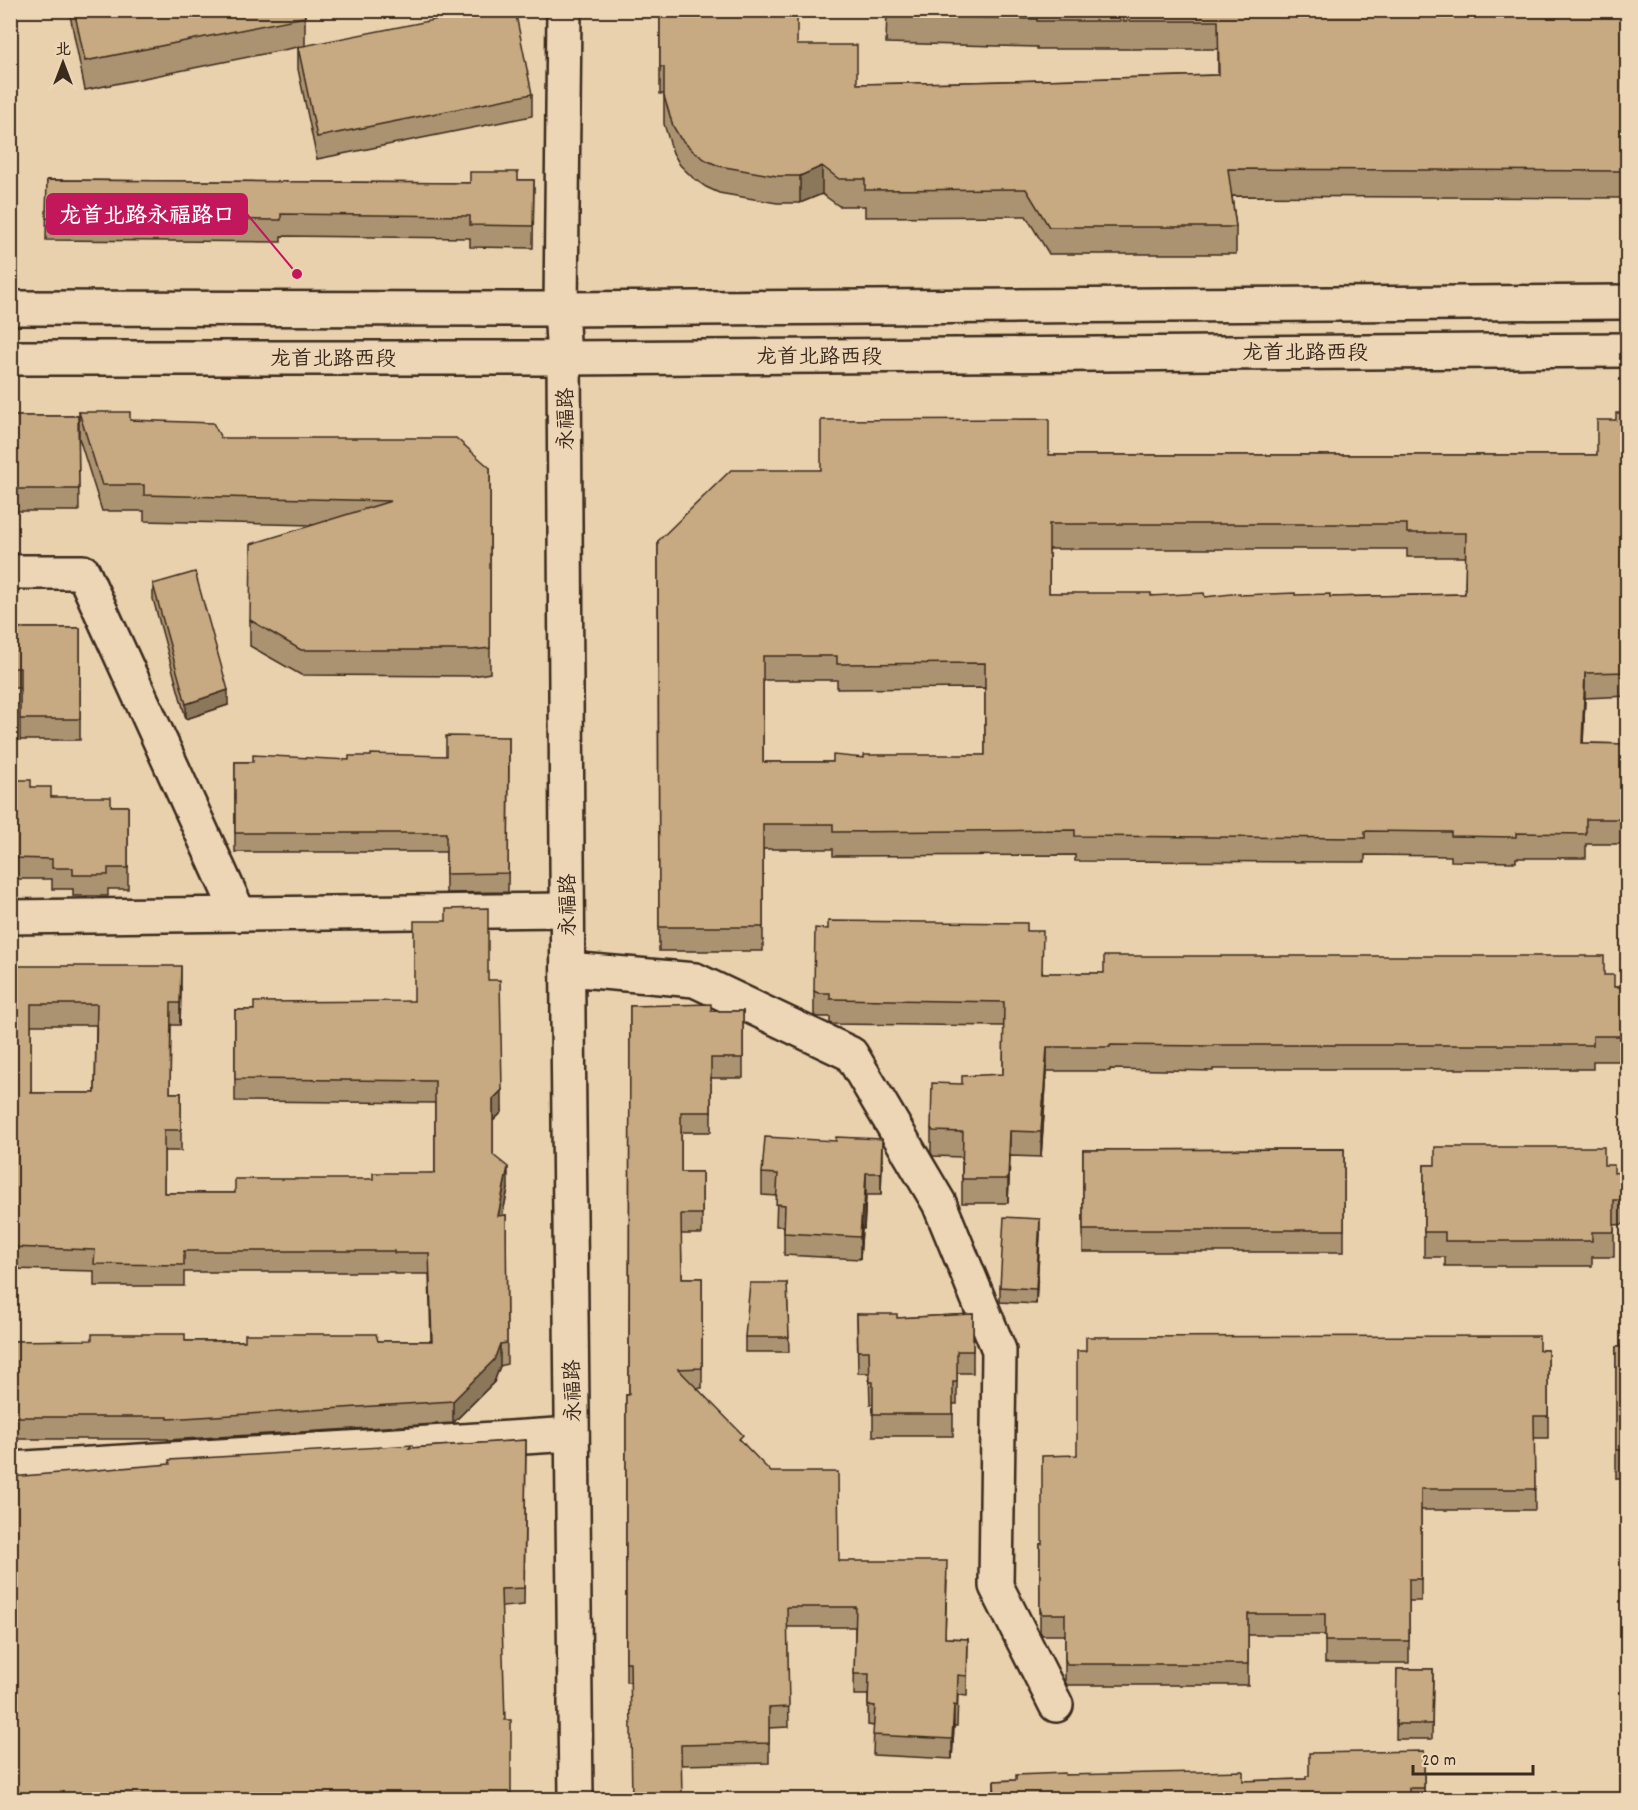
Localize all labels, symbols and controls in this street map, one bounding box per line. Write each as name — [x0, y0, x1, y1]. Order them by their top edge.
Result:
north arrow — [33, 33, 93, 93]
text: 北 — [55, 39, 71, 62]
callout: 龙首北路永福路口 — [47, 194, 247, 234]
text: 龙首北路永福路口 — [59, 202, 235, 233]
street label: 龙首北路西段 — [1242, 340, 1368, 370]
street label: 龙首北路西段 — [756, 344, 882, 374]
street label: 龙首北路西段 — [270, 346, 396, 376]
street label: 永福路 — [553, 388, 583, 451]
street label: 永福路 — [555, 874, 585, 937]
street label: 永福路 — [559, 1359, 591, 1423]
scale bar — [1413, 1738, 1533, 1776]
text: 20 m — [1422, 1749, 1456, 1774]

